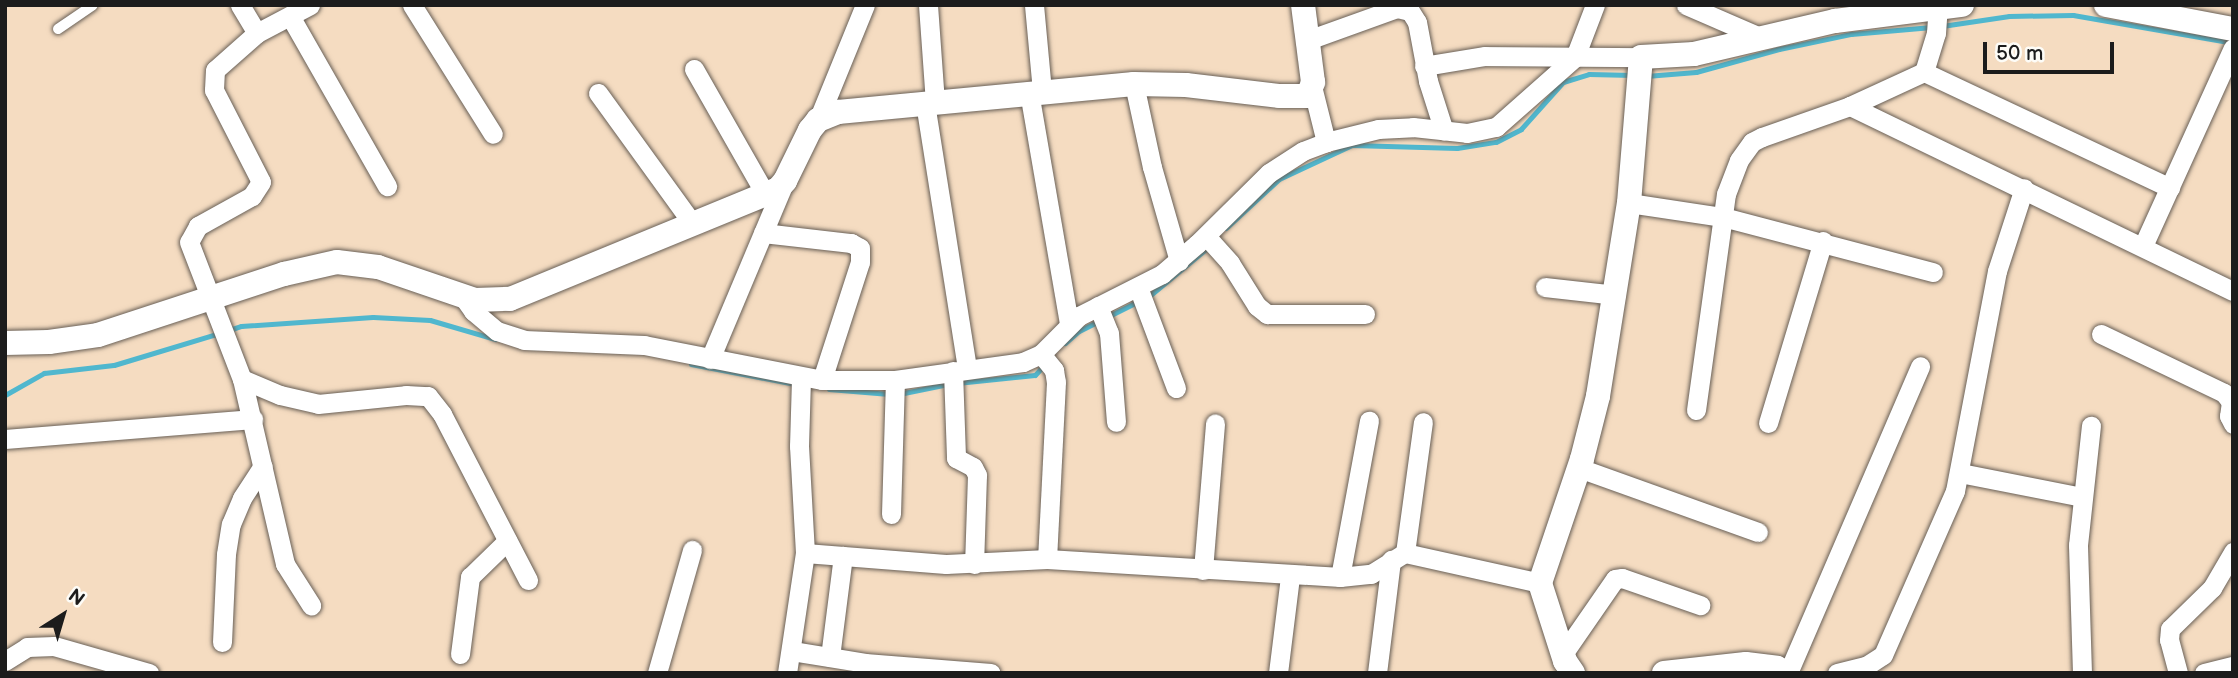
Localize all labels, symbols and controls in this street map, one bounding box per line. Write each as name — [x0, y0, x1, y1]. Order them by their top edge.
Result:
scale bar — [1986, 28, 2117, 72]
text: 50 m — [1996, 41, 2043, 66]
north arrow — [28, 580, 98, 650]
text: N — [63, 584, 89, 611]

